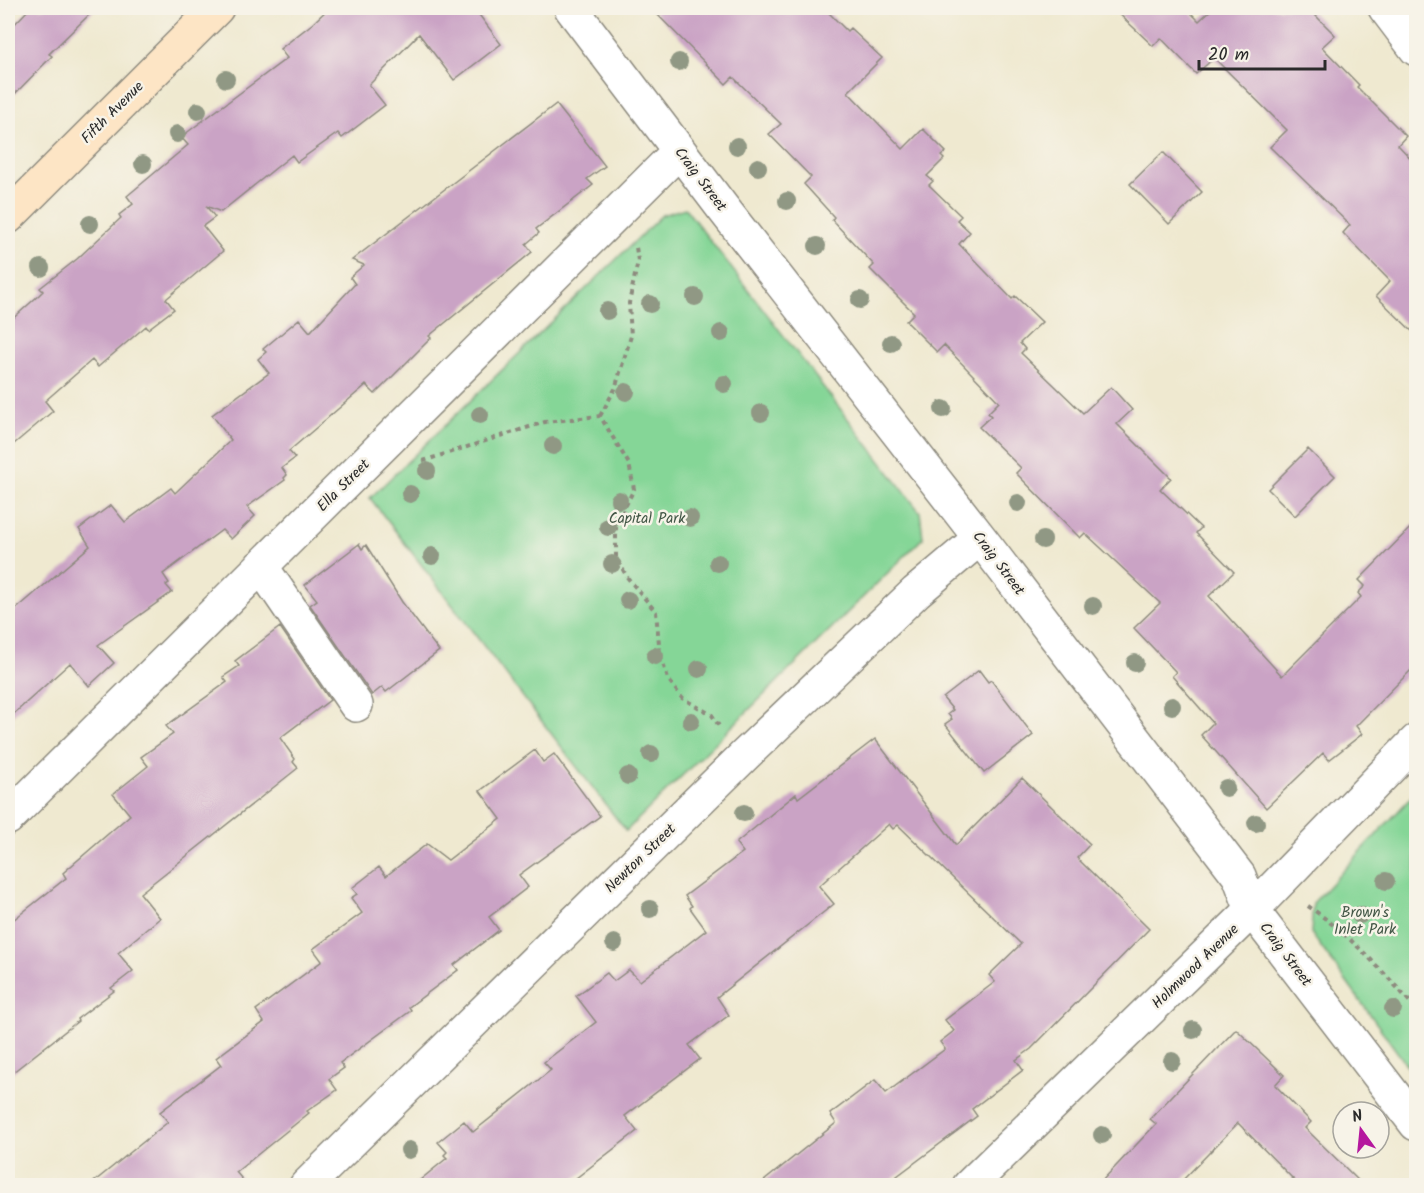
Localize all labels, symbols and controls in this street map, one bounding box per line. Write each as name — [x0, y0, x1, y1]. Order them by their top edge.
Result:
scale bar — [1199, 33, 1325, 71]
text: 20 m — [1208, 41, 1249, 70]
street label: Fifth Avenue — [76, 75, 150, 150]
street label: Craig Street — [668, 142, 733, 217]
street label: Ella Street — [311, 453, 376, 518]
park label: Capital Park — [609, 507, 686, 531]
street label: Craig Street — [966, 526, 1031, 601]
street label: Newton Street — [599, 818, 682, 899]
park label: Brown's Inlet Park — [1334, 901, 1397, 942]
street label: Craig Street — [1253, 917, 1318, 992]
street label: Holmwood Avenue — [1146, 918, 1245, 1015]
north arrow — [1331, 1100, 1391, 1160]
text: N — [1349, 1104, 1366, 1130]

